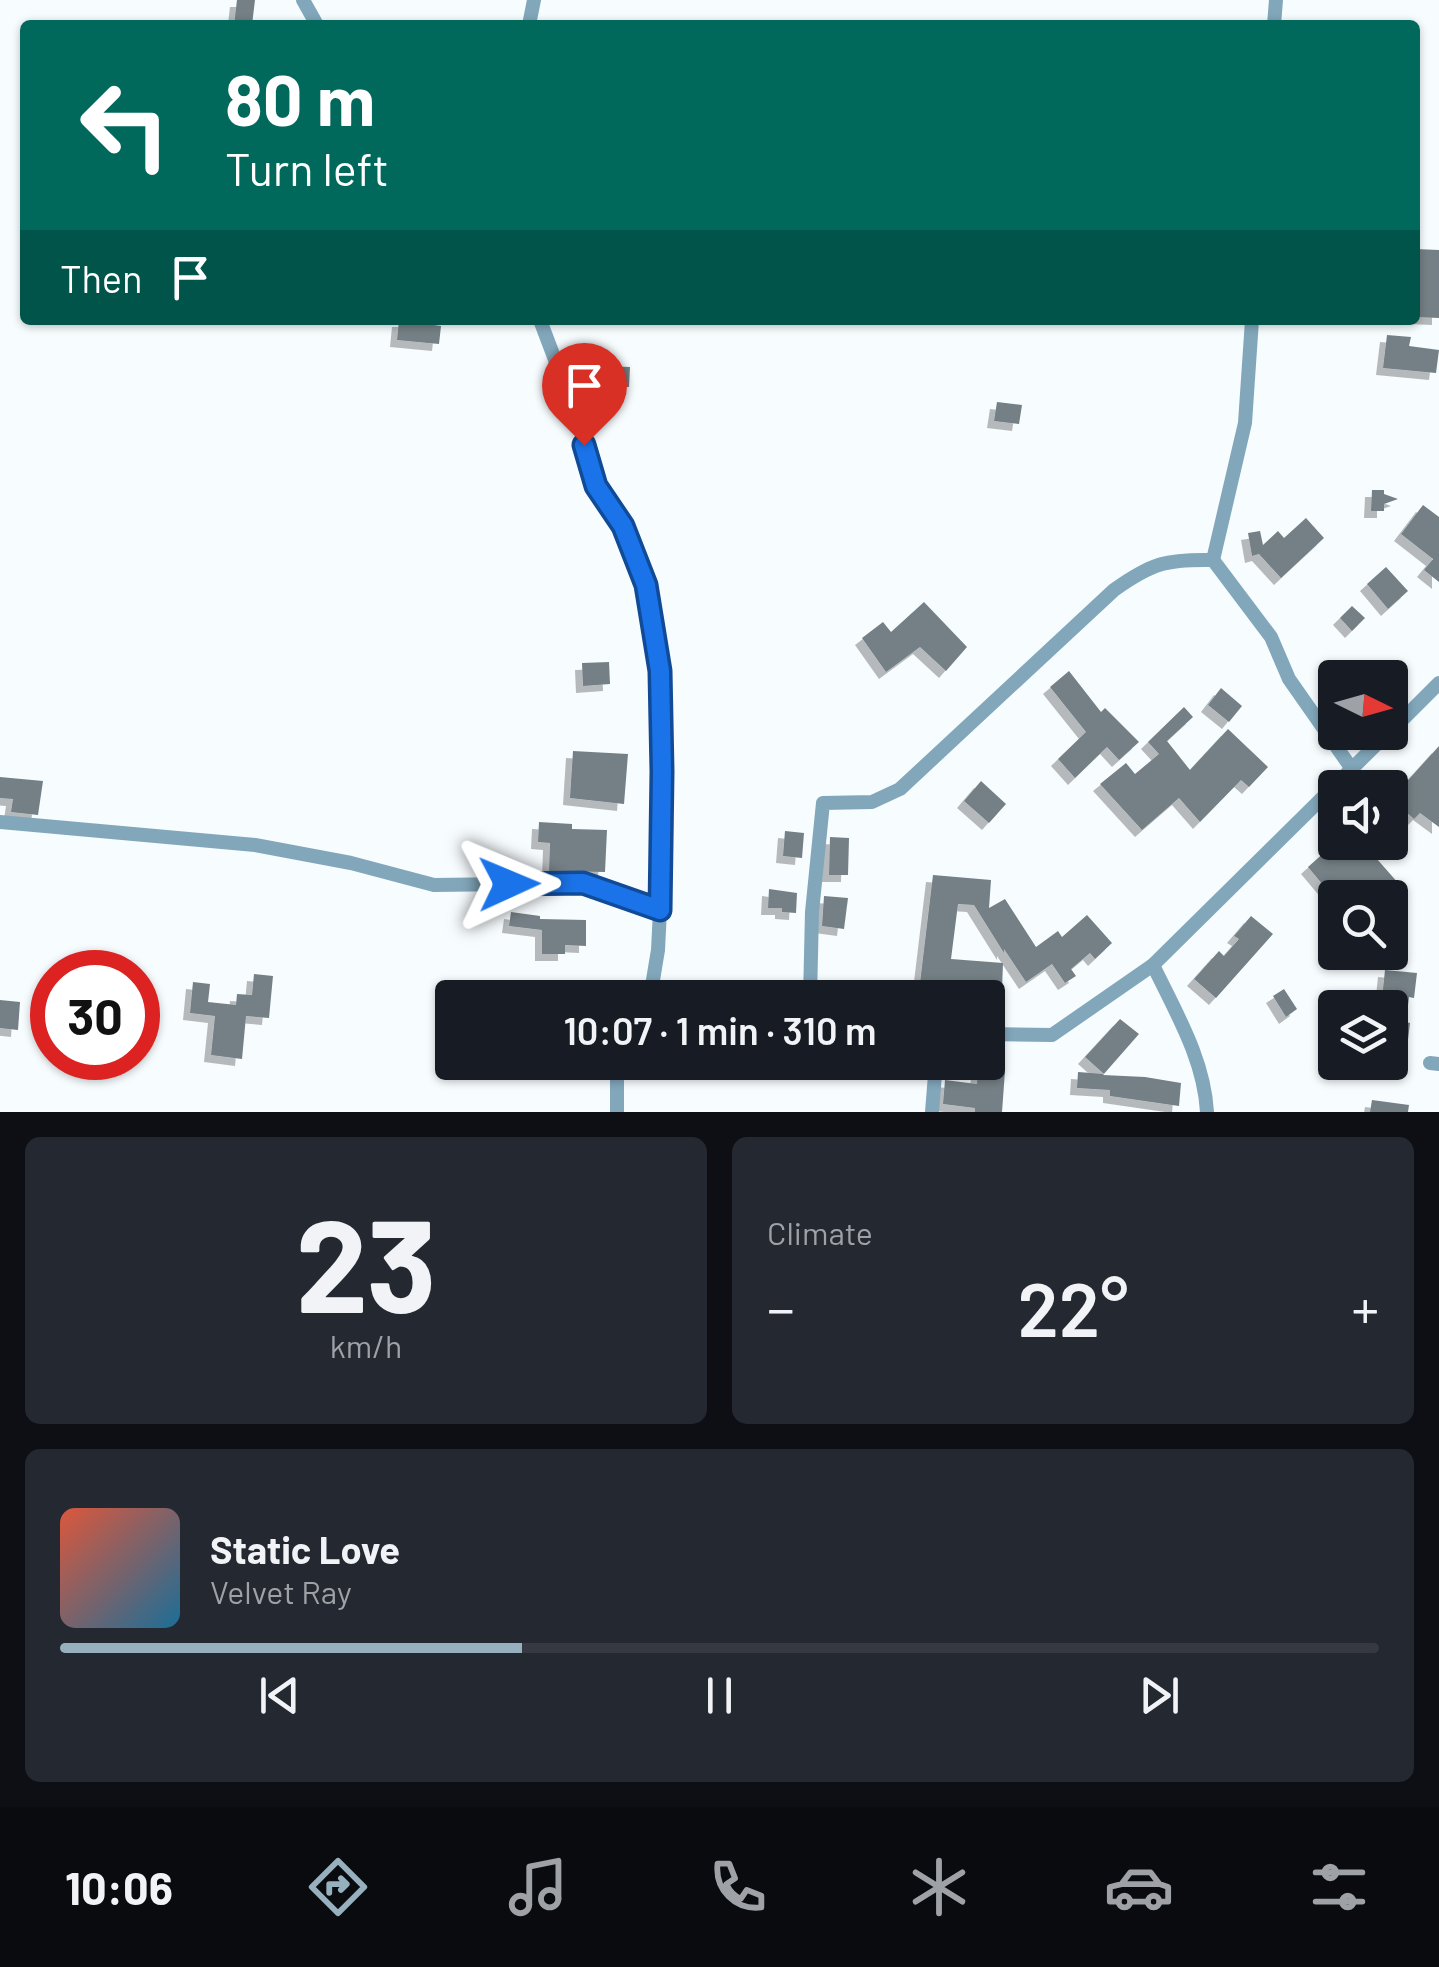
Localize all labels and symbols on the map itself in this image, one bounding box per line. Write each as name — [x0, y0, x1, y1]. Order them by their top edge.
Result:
pin — [542, 343, 627, 446]
north arrow — [1318, 660, 1408, 750]
position arrow — [457, 832, 561, 936]
speed limit sign: 30 — [30, 950, 160, 1080]

